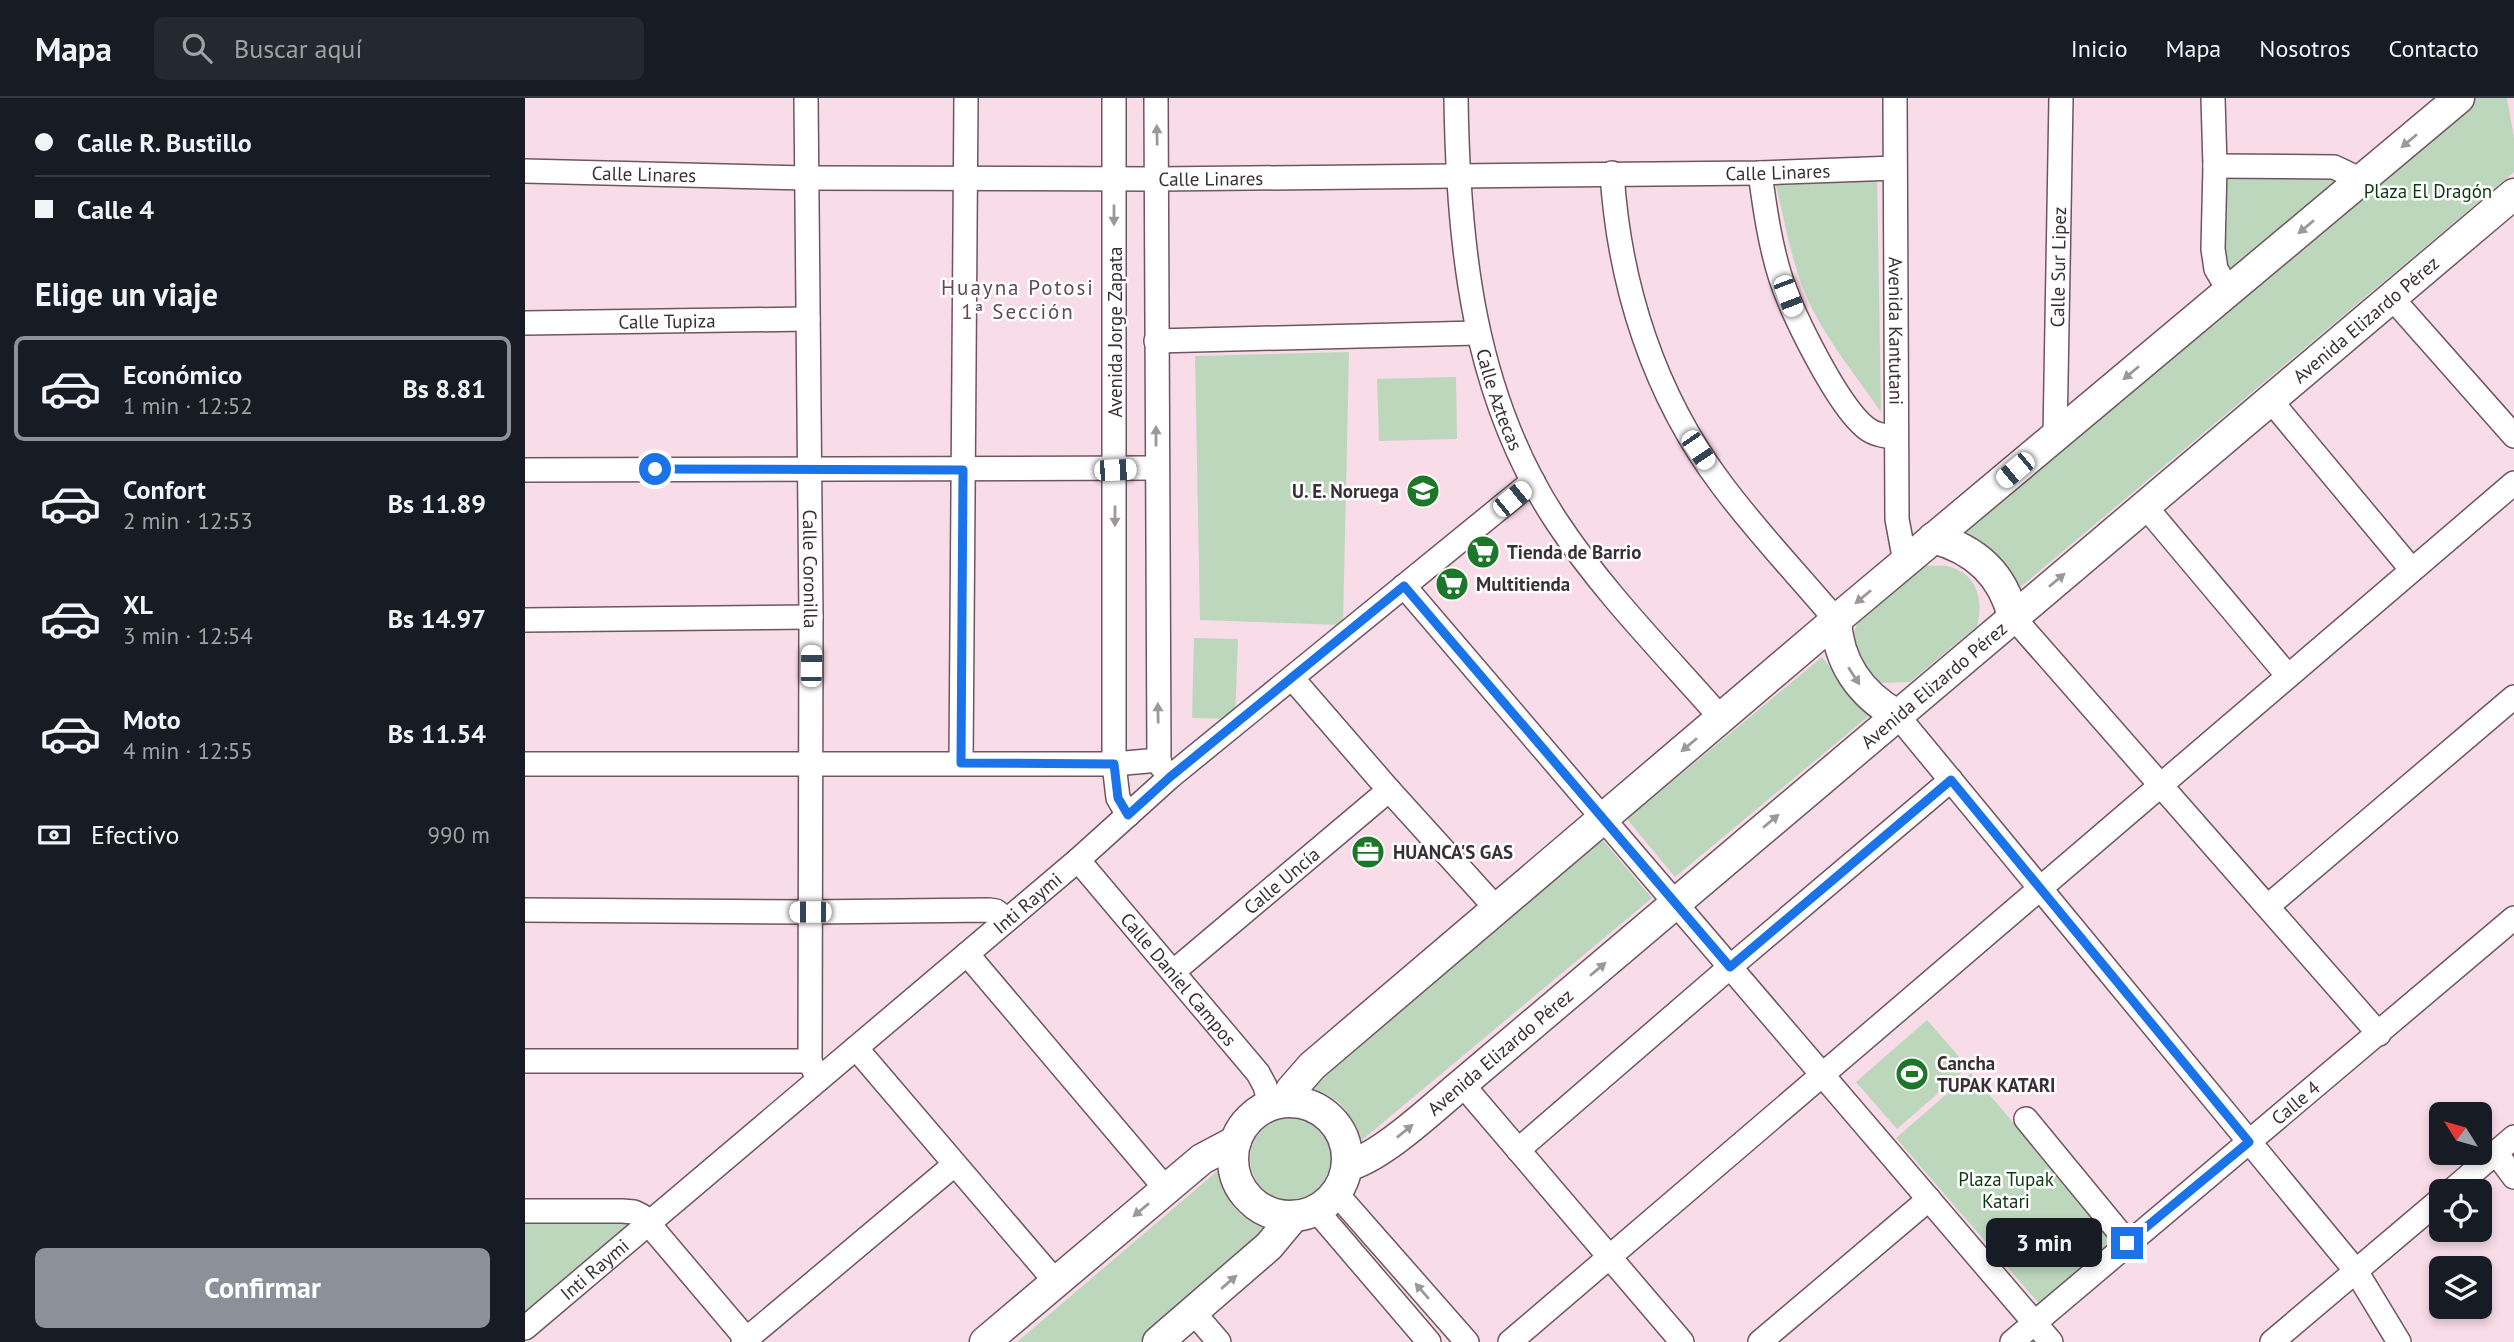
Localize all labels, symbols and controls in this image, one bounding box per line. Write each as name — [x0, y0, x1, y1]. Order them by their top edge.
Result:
search box — [154, 17, 644, 80]
text: Mapa — [35, 27, 112, 70]
icon: search — [178, 29, 216, 67]
text: Buscar aquí — [234, 32, 362, 65]
text: Inicio — [2071, 33, 2128, 64]
text: Mapa — [2166, 33, 2221, 64]
text: Nosotros — [2259, 33, 2351, 64]
text: Contacto — [2389, 33, 2479, 64]
one-way arrow — [1151, 124, 1163, 146]
text: Calle R. Bustillo — [77, 126, 252, 159]
one-way arrow — [2400, 133, 2418, 149]
street label: Calle Linares — [1725, 158, 1831, 185]
street label: Calle Linares — [591, 161, 697, 187]
street label: Calle Linares — [1158, 166, 1263, 191]
park label: Plaza El Dragón — [2364, 179, 2492, 203]
text: Calle 4 — [77, 193, 154, 226]
one-way arrow — [1108, 204, 1120, 226]
street label: Calle Sur Lipez — [2045, 206, 2071, 328]
one-way arrow — [2297, 219, 2315, 235]
street label: Avenida Jorge Zapata — [1103, 247, 1127, 417]
street label: Avenida Elizardo Pérez — [2288, 251, 2444, 388]
street label: Avenida Kantutani — [1884, 257, 1908, 405]
text: Elige un viaje — [35, 273, 218, 315]
car — [1771, 273, 1806, 319]
district label: Huayna Potosi 1ª Sección — [941, 274, 1095, 325]
street label: Calle Tupiza — [618, 308, 716, 334]
street label: Calle Aztecas — [1471, 346, 1528, 454]
icon: car — [39, 357, 102, 420]
text: Económico — [123, 358, 242, 391]
one-way arrow — [2123, 365, 2140, 380]
text: Bs 8.81 — [402, 372, 486, 405]
text: 1 min · 12:52 — [123, 391, 253, 420]
one-way arrow — [1150, 425, 1162, 447]
car — [1678, 427, 1719, 473]
car — [1993, 448, 2038, 492]
route start — [639, 453, 671, 485]
car — [1094, 459, 1137, 481]
icon: car — [39, 472, 102, 535]
school or university icon: U. E. Noruega — [1404, 472, 1442, 510]
text: Confort — [123, 473, 206, 506]
car — [1490, 478, 1535, 520]
place label: U. E. Noruega — [1292, 479, 1399, 503]
text: Bs 11.89 — [388, 487, 486, 520]
one-way arrow — [1109, 505, 1121, 527]
text: 2 min · 12:53 — [123, 506, 253, 535]
street label: Calle Coronilla — [798, 509, 823, 628]
supermarket icon: Tienda de Barrio — [1464, 533, 1502, 571]
place label: Tienda de Barrio — [1507, 540, 1641, 564]
supermarket icon: Multitienda — [1433, 565, 1471, 603]
place label: Multitienda — [1476, 572, 1570, 596]
one-way arrow — [2049, 573, 2066, 588]
icon: car — [39, 587, 102, 650]
text: XL — [123, 588, 153, 621]
one-way arrow — [1854, 589, 1871, 604]
text: Bs 14.97 — [388, 602, 486, 635]
street label: Avenida Elizardo Pérez — [1856, 616, 2012, 754]
text: 3 min · 12:54 — [123, 621, 253, 650]
car — [801, 645, 822, 687]
one-way arrow — [1847, 666, 1860, 685]
icon: car — [39, 702, 102, 765]
one-way arrow — [1153, 702, 1164, 724]
text: Moto — [123, 703, 181, 736]
text: Bs 11.54 — [388, 717, 486, 750]
text: 4 min · 12:55 — [123, 736, 253, 765]
one-way arrow — [1681, 737, 1698, 752]
one-way arrow — [1762, 814, 1780, 829]
icon: cash — [35, 816, 73, 854]
text: Efectivo — [91, 818, 180, 851]
text: 990 m — [428, 820, 490, 849]
office icon: HUANCA'S GAS — [1349, 833, 1387, 871]
place label: HUANCA'S GAS — [1393, 840, 1513, 864]
street label: Calle Uncía — [1239, 842, 1324, 919]
street label: Inti Raymi — [988, 867, 1067, 939]
car — [790, 902, 832, 923]
street label: Calle Daniel Campos — [1116, 907, 1242, 1051]
one-way arrow — [1589, 962, 1606, 977]
street label: Avenida Elizardo Pérez — [1422, 983, 1578, 1121]
place label: Cancha TUPAK KATARI — [1937, 1051, 2056, 1097]
sports icon: Cancha TUPAK KATARI — [1893, 1055, 1931, 1093]
street label: Calle 4 — [2266, 1075, 2325, 1130]
north arrow — [2429, 1102, 2492, 1166]
map controls — [2429, 1102, 2492, 1319]
one-way arrow — [1395, 1123, 1413, 1138]
park label: Plaza Tupak Katari — [1958, 1167, 2054, 1213]
button: locate — [2429, 1179, 2492, 1242]
one-way arrow — [1133, 1202, 1150, 1217]
callout: 3 min — [1987, 1218, 2103, 1268]
route end — [2111, 1227, 2143, 1259]
text: 3 min — [2016, 1228, 2072, 1257]
street label: Inti Raymi — [555, 1233, 634, 1305]
button: Confirmar — [35, 1248, 490, 1328]
button: layers — [2429, 1256, 2492, 1319]
one-way arrow — [1220, 1274, 1238, 1290]
one-way arrow — [1414, 1282, 1430, 1300]

